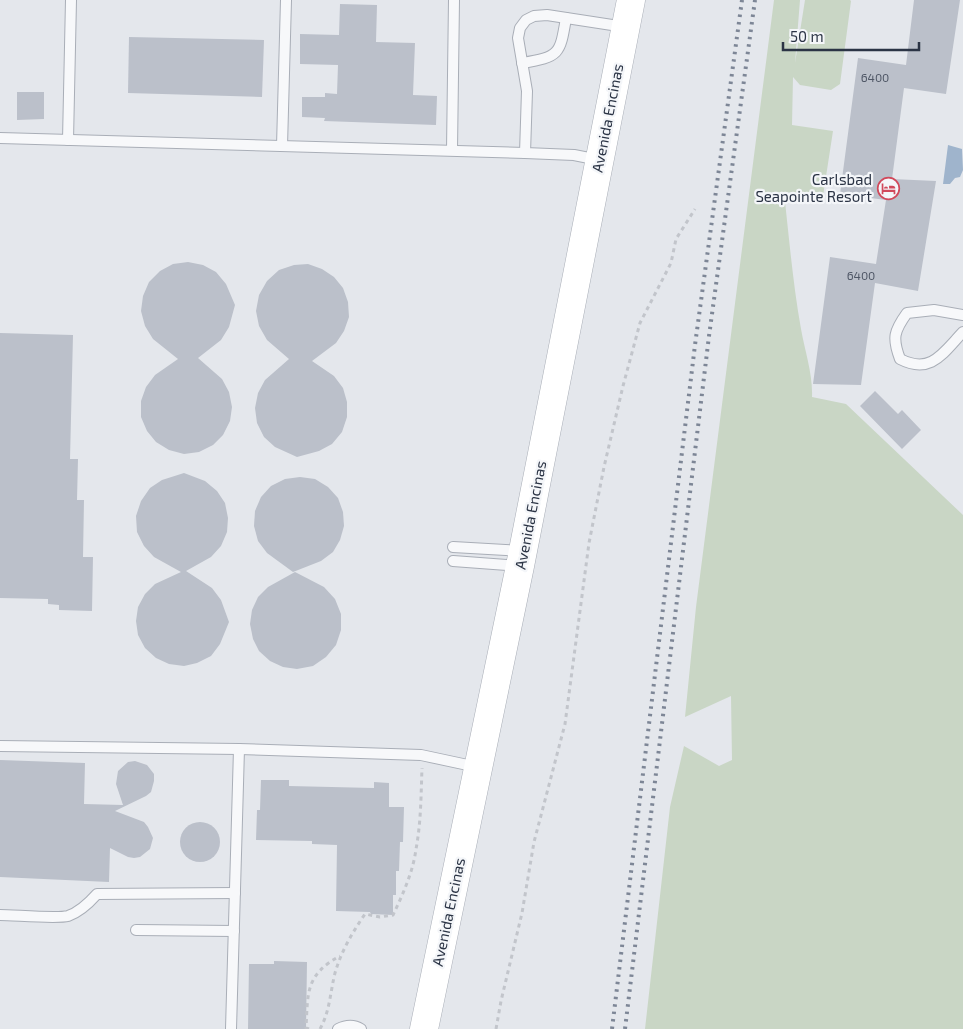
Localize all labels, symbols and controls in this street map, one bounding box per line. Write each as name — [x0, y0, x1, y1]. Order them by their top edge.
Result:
scale bar — [783, 20, 919, 52]
text: 50 m — [790, 27, 824, 45]
street label: Avenida Encinas — [588, 62, 626, 174]
house number: 6400 — [861, 70, 889, 84]
place label: Carlsbad Seapointe Resort — [755, 170, 872, 205]
hotel icon: Carlsbad Seapointe Resort — [876, 176, 900, 200]
house number: 6400 — [847, 268, 875, 282]
street label: Avenida Encinas — [511, 459, 549, 571]
street label: Avenida Encinas — [428, 856, 468, 968]

